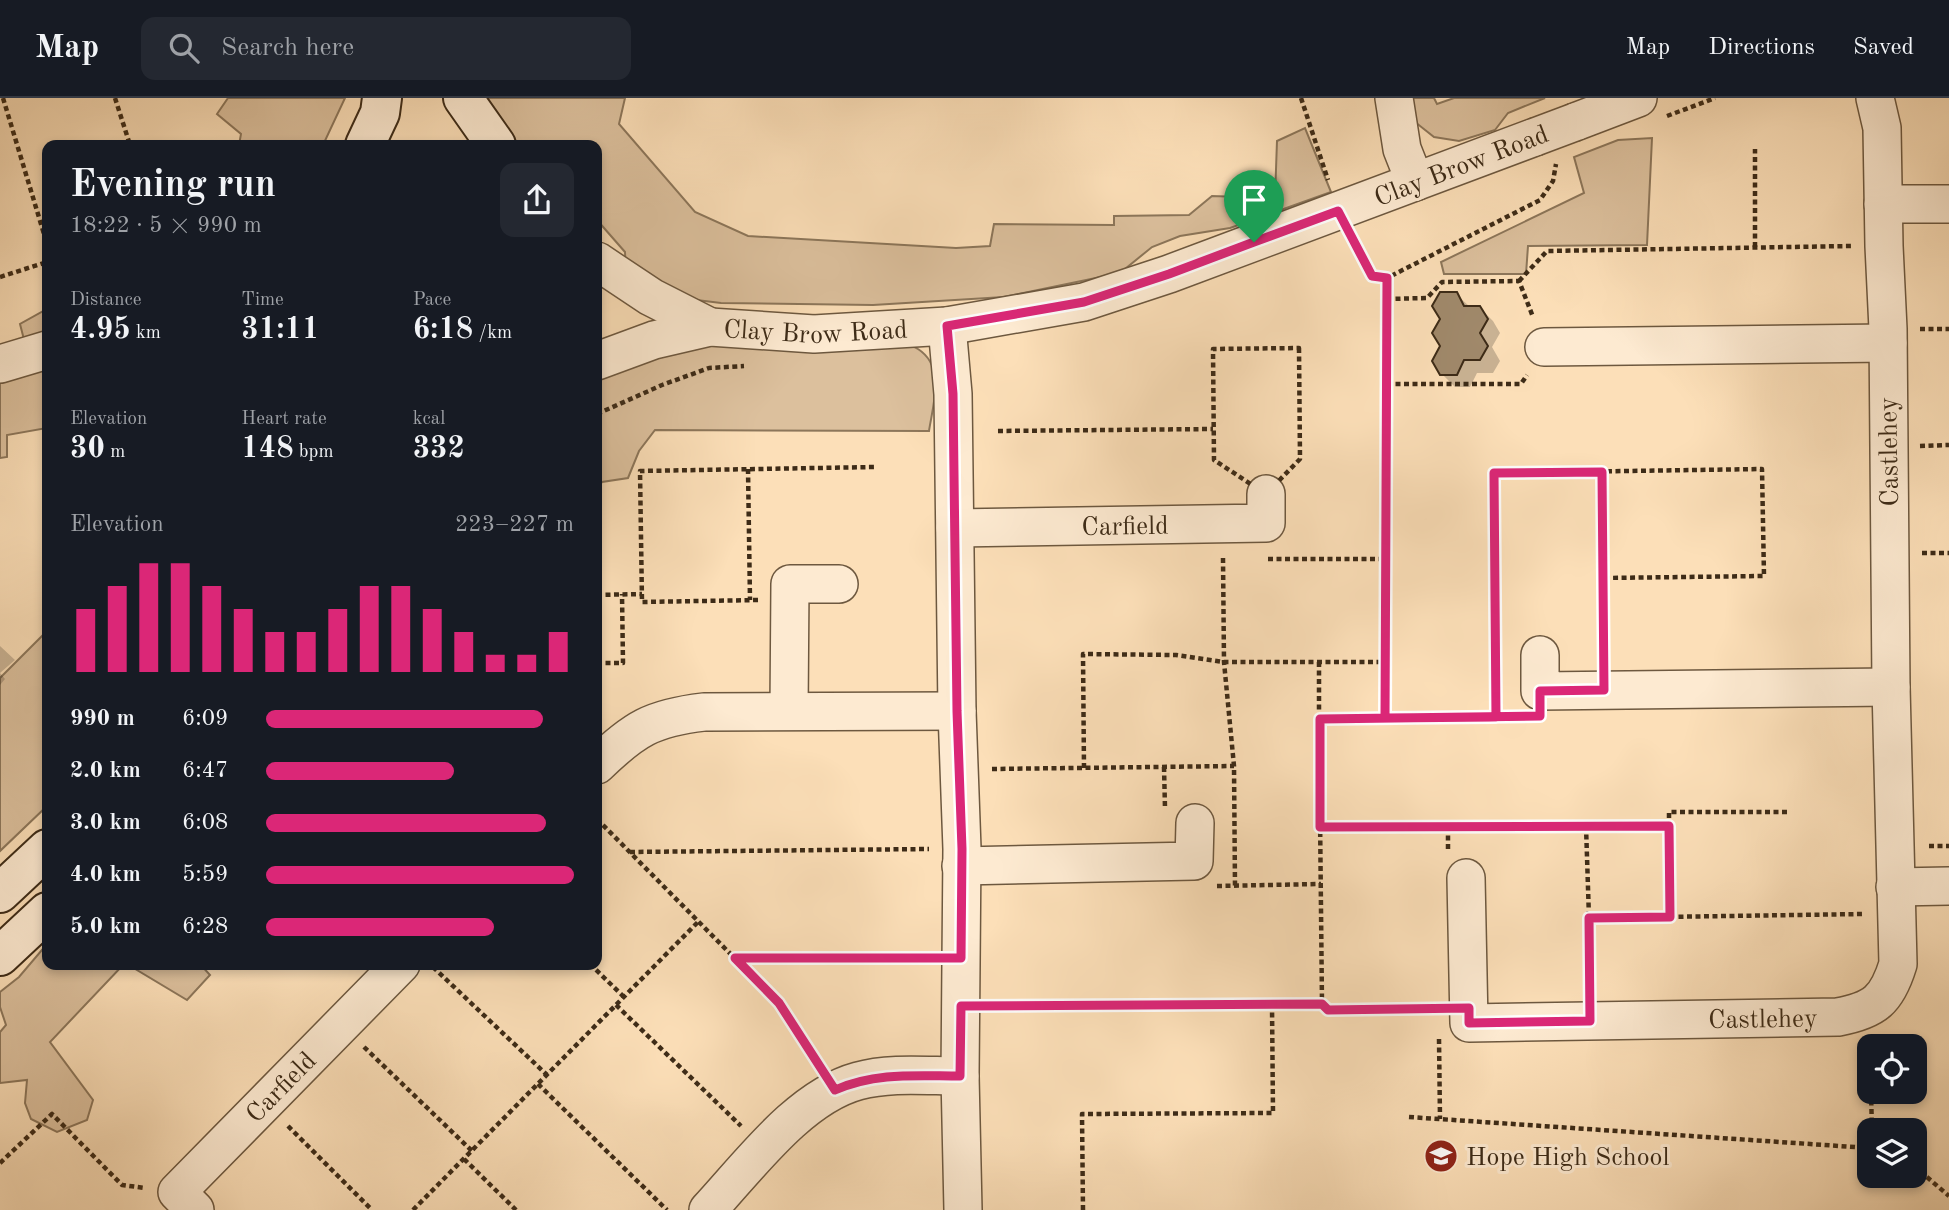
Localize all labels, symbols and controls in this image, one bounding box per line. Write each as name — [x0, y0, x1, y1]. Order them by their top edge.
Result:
search box — [141, 17, 631, 80]
icon: search — [165, 29, 203, 67]
text: Map — [35, 32, 99, 65]
text: Search here — [221, 35, 354, 61]
text: Map — [1626, 36, 1670, 60]
text: Directions — [1708, 36, 1815, 60]
text: Saved — [1853, 36, 1914, 60]
street label: Clay Brow Road — [1371, 122, 1552, 212]
button: share — [500, 163, 574, 237]
text: Evening run — [70, 167, 276, 205]
pin — [1224, 170, 1284, 242]
icon: arrive — [1235, 181, 1273, 219]
text: 18:22 · 5 × 990 m — [70, 214, 262, 237]
text: Distance — [70, 291, 142, 310]
text: Time — [241, 291, 284, 310]
text: Pace — [413, 291, 451, 310]
text: 4.95 — [70, 315, 131, 345]
text: 31:11 — [241, 315, 319, 345]
text: 6:18 — [413, 315, 473, 345]
street label: Clay Brow Road — [722, 317, 909, 349]
text: km — [131, 324, 161, 343]
text: /km — [473, 324, 512, 343]
street label: Castlehey — [1876, 397, 1904, 507]
text: Elevation — [70, 410, 147, 429]
text: Heart rate — [241, 410, 327, 429]
text: kcal — [413, 410, 445, 429]
text: 30 — [70, 434, 105, 464]
text: 148 — [241, 434, 294, 464]
text: 332 — [413, 434, 465, 464]
text: m — [105, 443, 125, 462]
text: bpm — [294, 443, 334, 462]
text: Elevation — [70, 513, 164, 536]
text: 223–227 m — [455, 513, 574, 536]
street label: Carfield — [1081, 514, 1169, 541]
text: 990 m — [70, 707, 135, 730]
text: 6:09 — [182, 707, 228, 730]
text: 2.0 km — [70, 759, 141, 782]
text: 6:47 — [182, 759, 228, 782]
text: 3.0 km — [70, 811, 141, 834]
text: 6:08 — [182, 811, 228, 834]
text: 4.0 km — [70, 863, 141, 886]
text: 5:59 — [182, 863, 228, 886]
text: 5.0 km — [70, 915, 141, 938]
text: 6:28 — [182, 915, 228, 938]
street label: Castlehey — [1708, 1006, 1818, 1034]
map controls — [1857, 1034, 1927, 1188]
button: locate — [1857, 1034, 1927, 1104]
street label: Carfield — [242, 1048, 322, 1128]
button: layers — [1857, 1118, 1927, 1188]
school or university icon: Hope High School — [1422, 1137, 1460, 1175]
place label: Hope High School — [1466, 1145, 1669, 1171]

